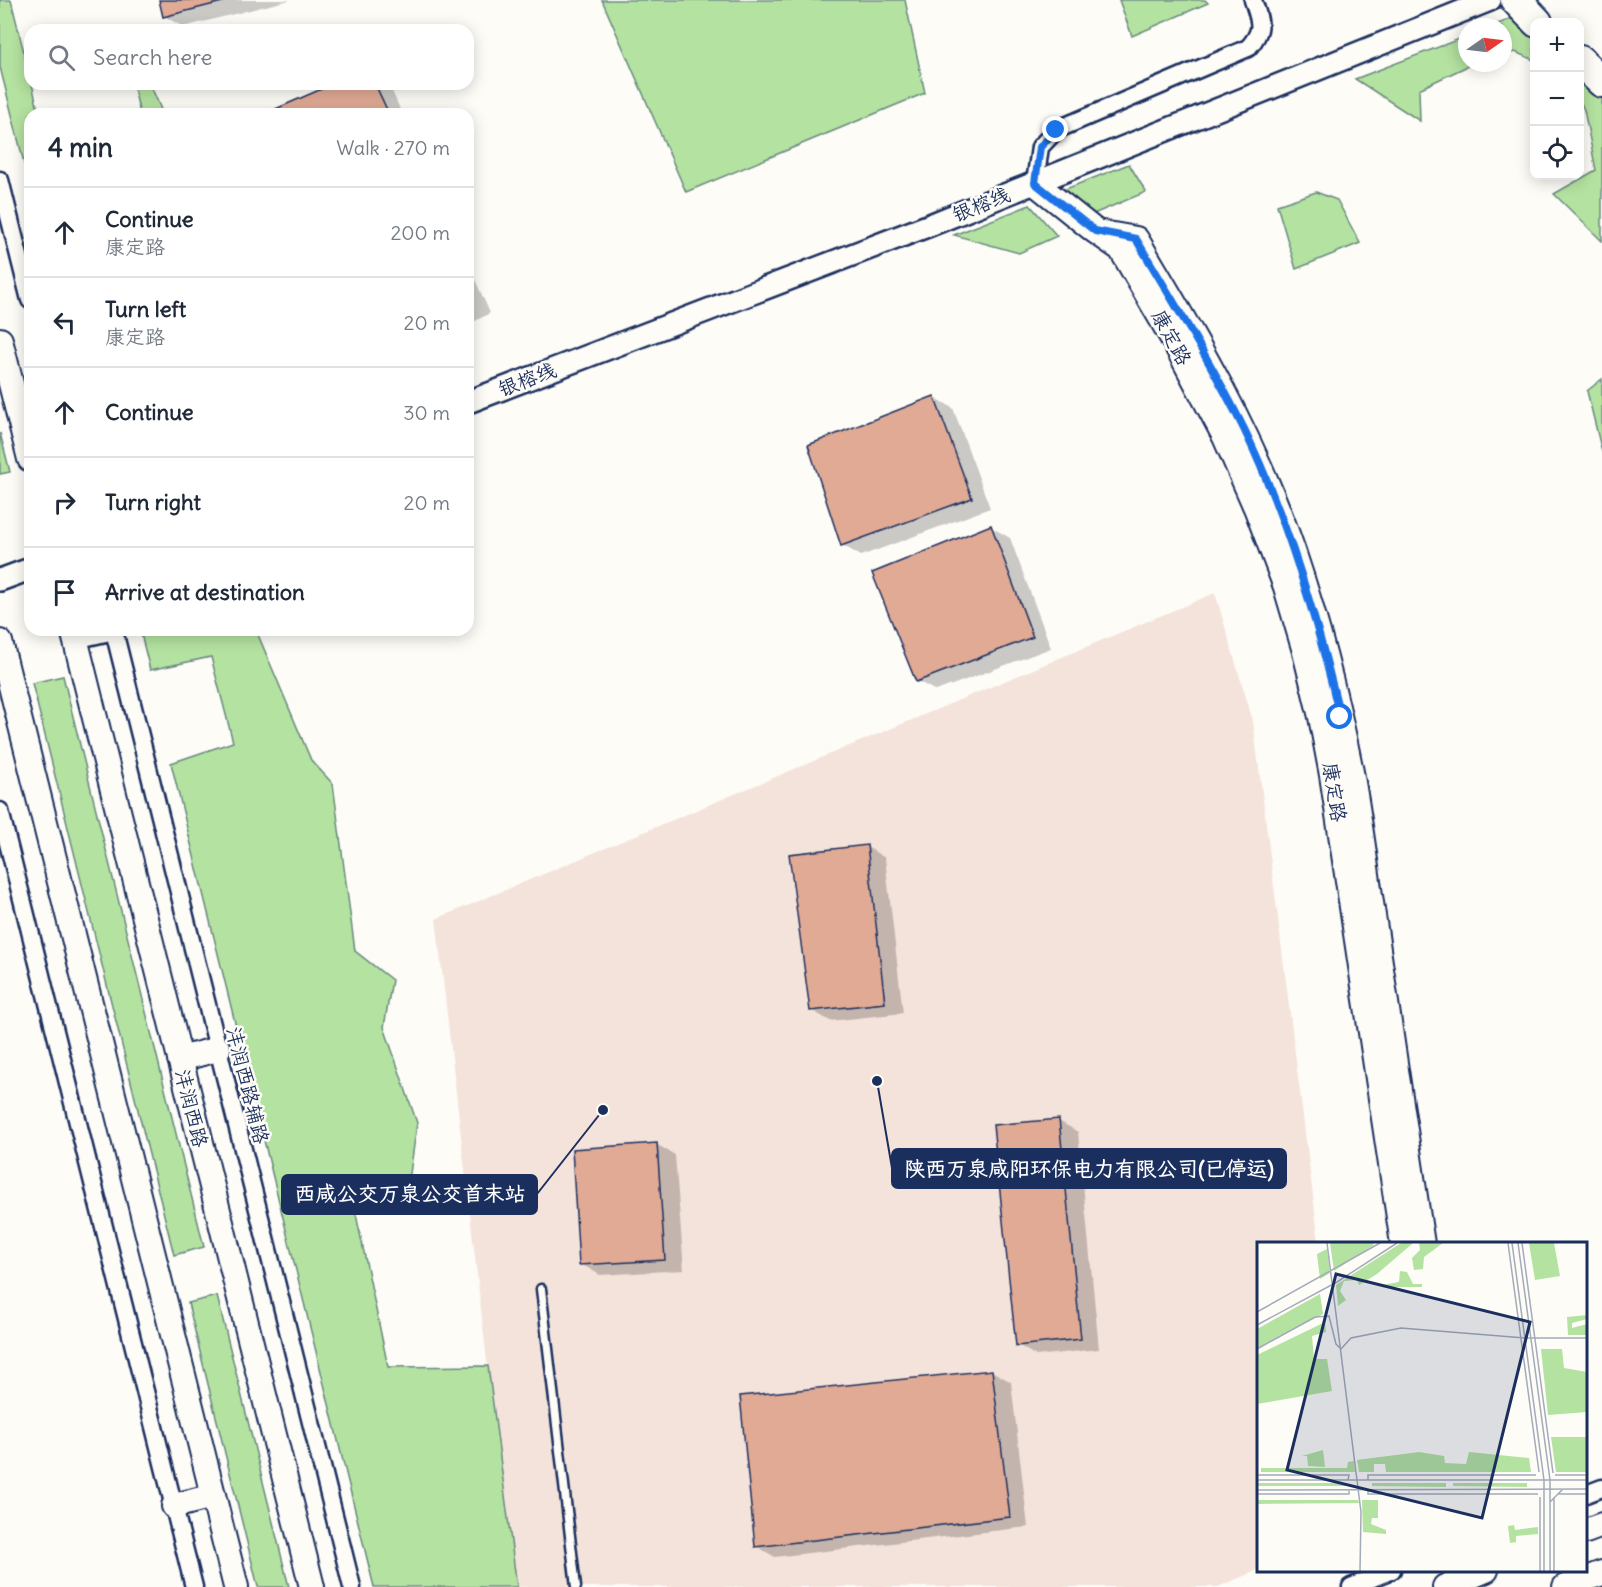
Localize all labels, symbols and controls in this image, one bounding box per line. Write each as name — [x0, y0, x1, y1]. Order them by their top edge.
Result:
north arrow — [1458, 18, 1512, 72]
map controls — [1530, 18, 1584, 180]
button: + — [1530, 18, 1584, 72]
search box — [24, 24, 474, 90]
icon: search — [45, 41, 78, 74]
text: Search here — [93, 43, 212, 71]
button: − — [1530, 72, 1584, 126]
route end — [1042, 116, 1068, 142]
button: locate — [1530, 126, 1584, 180]
text: 4 min — [48, 131, 113, 164]
text: Walk · 270 m — [336, 135, 450, 160]
street label: 银榕线 — [949, 181, 1013, 227]
text: Continue — [105, 205, 194, 233]
icon: ahead — [48, 216, 81, 249]
text: 200 m — [390, 220, 450, 245]
text: 康定路 — [105, 234, 165, 259]
text: Turn left — [105, 295, 186, 323]
street label: 康定路 — [1147, 305, 1198, 370]
icon: left — [48, 306, 81, 339]
text: 20 m — [404, 310, 450, 335]
text: 康定路 — [105, 324, 165, 349]
street label: 银榕线 — [495, 357, 559, 401]
icon: ahead — [48, 396, 81, 429]
text: Continue — [105, 398, 194, 426]
text: 30 m — [403, 400, 450, 425]
icon: right — [48, 486, 81, 519]
text: Turn right — [105, 488, 201, 516]
text: 20 m — [404, 490, 450, 515]
icon: arrive — [48, 576, 81, 609]
text: Arrive at destination — [105, 578, 305, 606]
route start — [1326, 703, 1352, 729]
street label: 康定路 — [1318, 760, 1352, 825]
street label: 沣润西路辅路 — [221, 1024, 275, 1147]
street label: 沣润西路 — [170, 1066, 214, 1151]
callout: 陕西万泉咸阳环保电力有限公司(已停运) — [892, 1149, 1286, 1188]
text: 陕西万泉咸阳环保电力有限公司(已停运) — [904, 1155, 1274, 1182]
callout: 西咸公交万泉公交首末站 — [282, 1175, 537, 1214]
text: 西咸公交万泉公交首末站 — [295, 1180, 526, 1207]
inset map — [1257, 1242, 1587, 1572]

